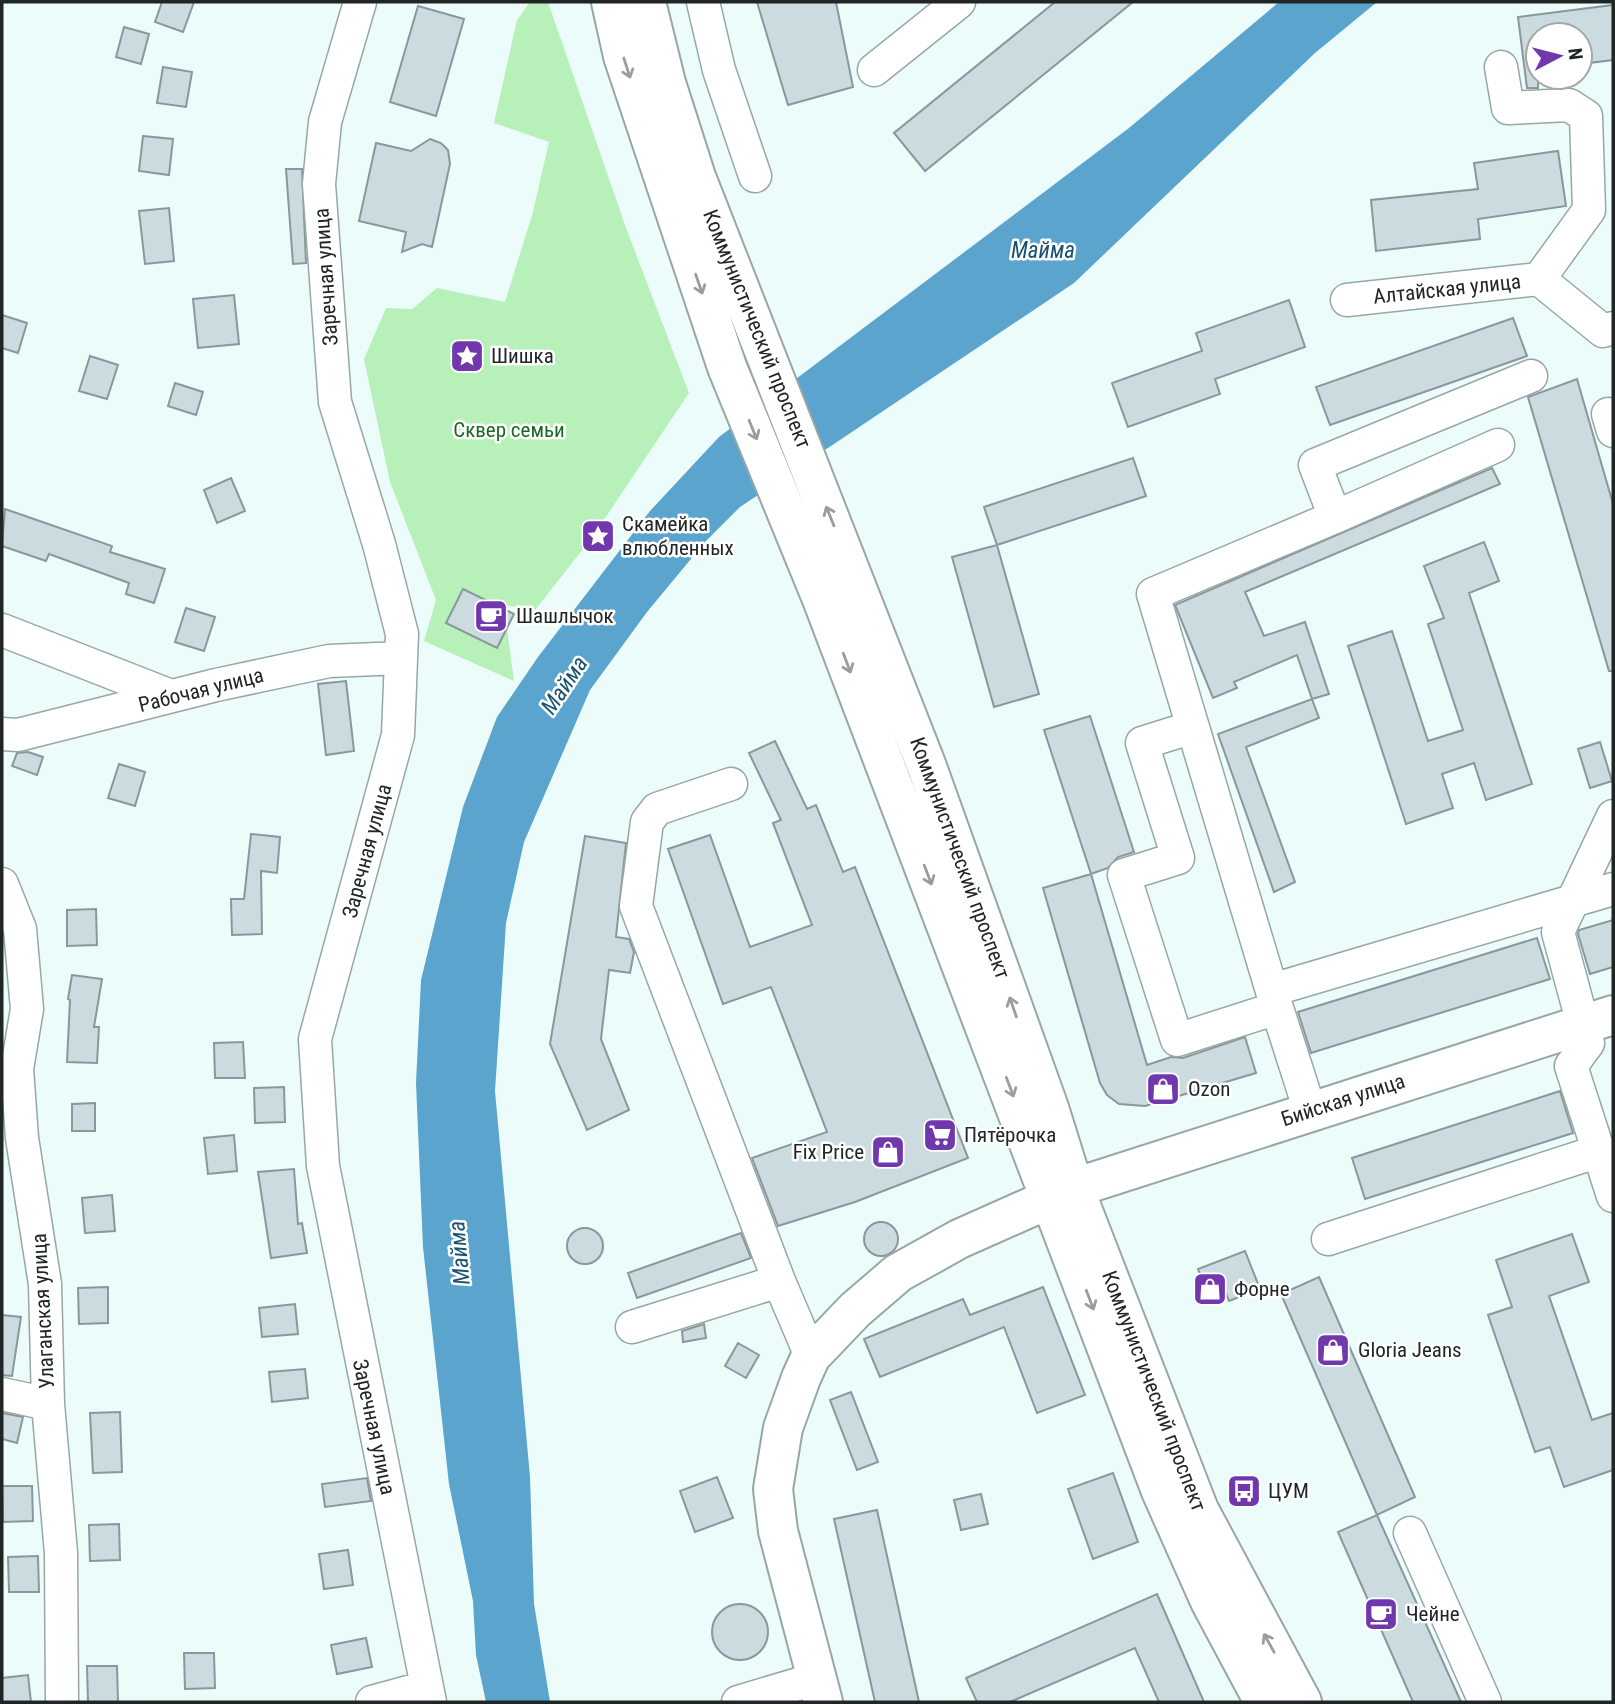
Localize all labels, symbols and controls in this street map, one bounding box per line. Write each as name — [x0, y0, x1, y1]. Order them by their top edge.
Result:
north arrow — [1524, 21, 1594, 91]
text: N — [1563, 47, 1588, 61]
one-way arrow — [621, 57, 634, 79]
street label: Коммунистический проспект — [698, 206, 816, 452]
street label: Заречная улица — [309, 207, 343, 347]
water label: Майма — [1011, 237, 1075, 264]
street label: Алтайская улица — [1372, 269, 1522, 309]
one-way arrow — [694, 272, 706, 294]
place icon: Шишка — [448, 337, 486, 375]
place label: Шишка — [491, 344, 554, 368]
park label: Сквер семьи — [453, 418, 565, 442]
one-way arrow — [748, 419, 761, 440]
one-way arrow — [823, 505, 836, 527]
place label: Скамейка влюбленных — [622, 512, 734, 560]
place icon: Скамейка влюбленных — [579, 517, 617, 555]
cafe icon: Шашлычок — [472, 597, 510, 635]
place label: Шашлычок — [516, 604, 614, 628]
water label: Майма — [535, 651, 594, 719]
one-way arrow — [842, 651, 854, 673]
street label: Рабочая улица — [136, 663, 266, 717]
street label: Коммунистический проспект — [905, 734, 1015, 982]
street label: Заречная улица — [338, 781, 396, 921]
one-way arrow — [923, 864, 936, 885]
one-way arrow — [1006, 996, 1018, 1018]
street label: Бийская улица — [1278, 1069, 1408, 1131]
shop icon: Ozon — [1144, 1070, 1182, 1108]
one-way arrow — [1004, 1076, 1017, 1098]
place label: Ozon — [1188, 1077, 1230, 1101]
supermarket icon: Пятёрочка — [921, 1116, 959, 1154]
place label: Пятёрочка — [964, 1123, 1056, 1147]
shop icon: Fix Price — [869, 1133, 907, 1171]
place label: Fix Price — [793, 1140, 864, 1164]
water label: Майма — [443, 1220, 476, 1286]
street label: Улаганская улица — [27, 1233, 59, 1389]
street label: Коммунистический проспект — [1097, 1267, 1211, 1515]
shop icon: Форне — [1191, 1270, 1229, 1308]
place label: Форне — [1234, 1277, 1290, 1301]
one-way arrow — [1084, 1289, 1097, 1311]
shop icon: Gloria Jeans — [1314, 1331, 1352, 1369]
place label: Gloria Jeans — [1358, 1338, 1462, 1362]
street label: Заречная улица — [348, 1357, 400, 1497]
bus stop icon: ЦУМ — [1225, 1472, 1263, 1510]
place label: ЦУМ — [1268, 1479, 1309, 1503]
cafe icon: Чейне — [1362, 1595, 1400, 1633]
place label: Чейне — [1406, 1602, 1460, 1626]
one-way arrow — [1262, 1633, 1276, 1653]

